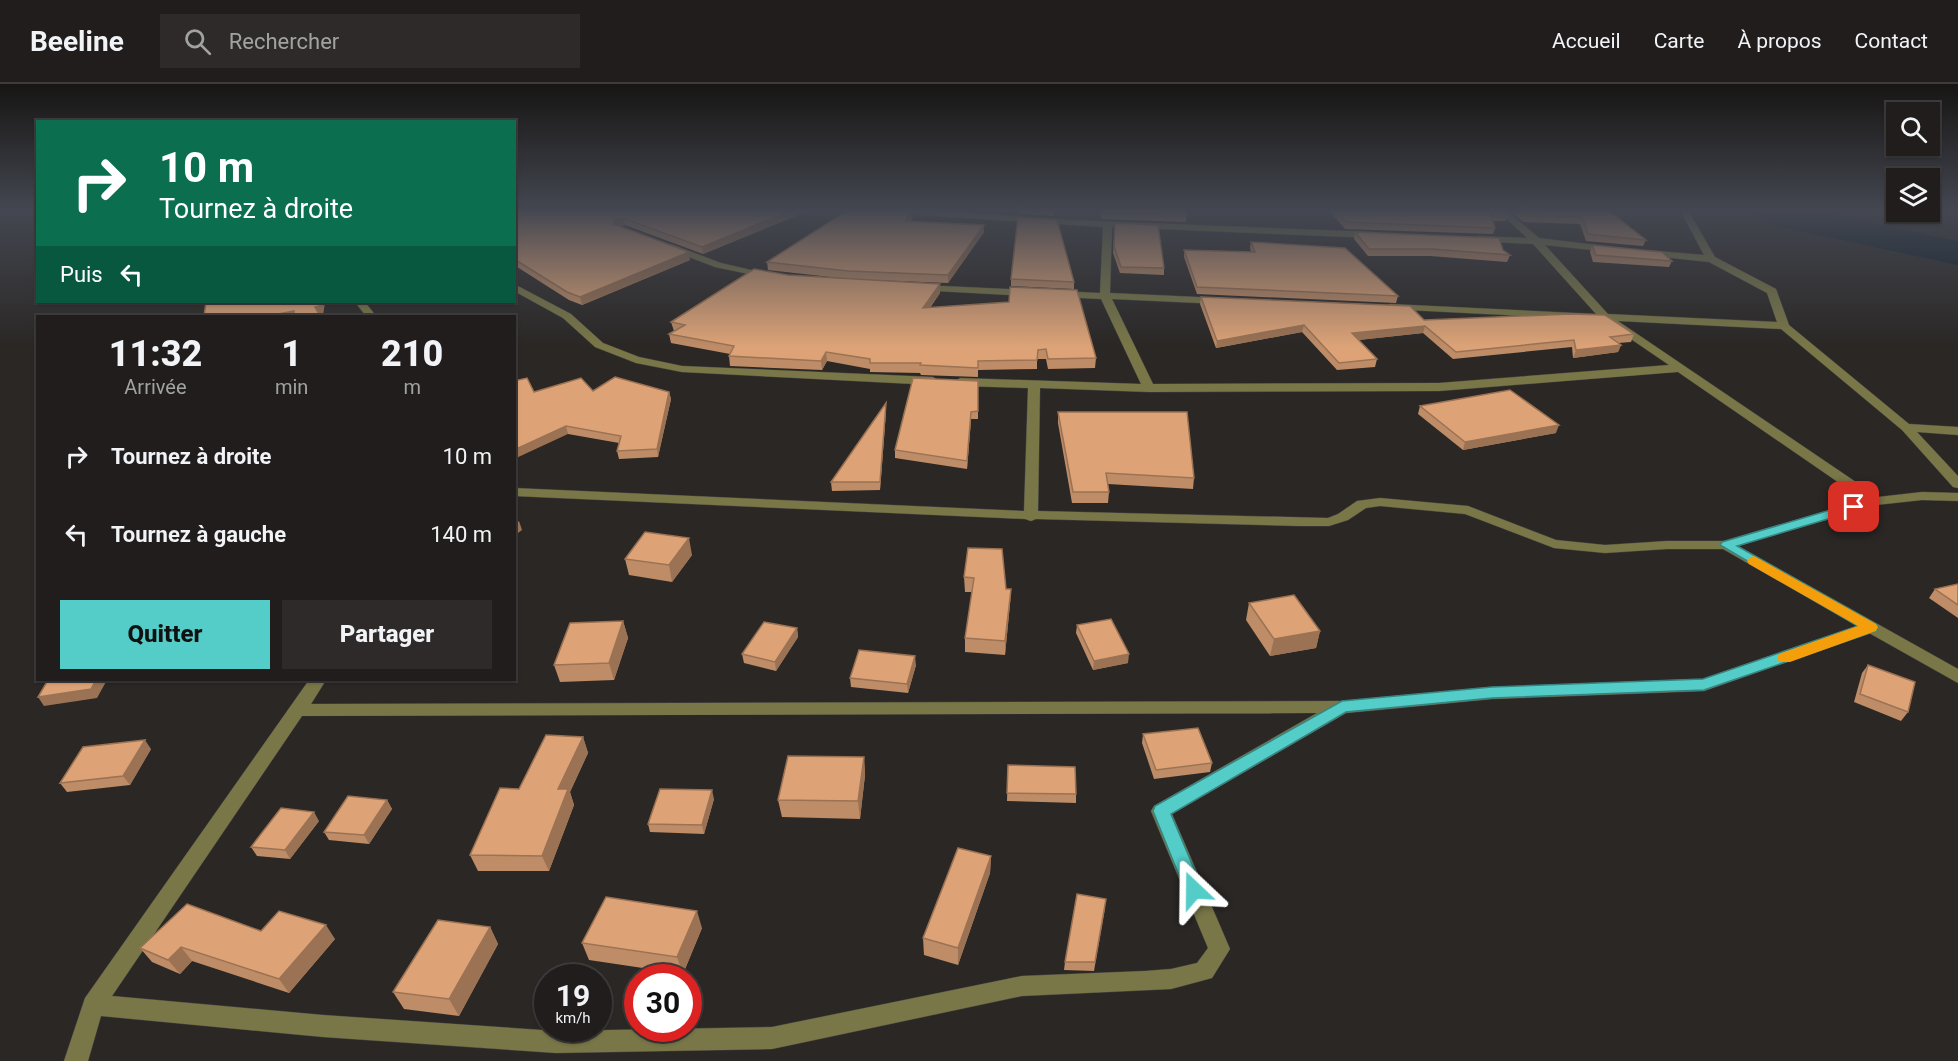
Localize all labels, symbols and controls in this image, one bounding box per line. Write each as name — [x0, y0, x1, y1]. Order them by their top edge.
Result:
search box — [160, 14, 580, 68]
text: Beeline — [30, 25, 124, 58]
icon: search — [181, 25, 214, 58]
text: Rechercher — [229, 29, 339, 54]
text: Accueil — [1552, 29, 1621, 53]
text: Carte — [1654, 29, 1704, 53]
text: À propos — [1737, 29, 1822, 53]
text: Contact — [1855, 29, 1928, 53]
map controls — [1886, 102, 1940, 222]
button: search — [1886, 102, 1940, 156]
text: 10 m — [159, 143, 254, 192]
icon: right — [60, 144, 138, 222]
button: layers — [1886, 168, 1940, 222]
text: Tournez à droite — [159, 193, 353, 225]
icon: left — [115, 258, 148, 291]
text: Puis — [60, 262, 103, 287]
text: 11:32 — [109, 333, 202, 375]
text: 1 — [281, 333, 302, 375]
text: 210 — [381, 333, 443, 375]
text: Arrivée — [124, 375, 187, 399]
text: min — [275, 375, 308, 399]
text: m — [403, 375, 421, 399]
icon: right — [60, 440, 93, 473]
text: Tournez à droite — [111, 444, 271, 469]
text: 10 m — [443, 444, 492, 469]
pin — [1828, 481, 1879, 532]
icon: arrive — [1837, 490, 1870, 523]
icon: left — [60, 518, 93, 551]
text: Tournez à gauche — [111, 522, 286, 547]
text: 140 m — [430, 522, 492, 547]
button: Quitter — [60, 600, 270, 669]
button: Partager — [282, 600, 492, 669]
position arrow — [1162, 858, 1226, 922]
speed limit sign: 30 — [624, 964, 702, 1042]
text: 19 — [556, 978, 590, 1013]
text: km/h — [555, 1009, 591, 1027]

